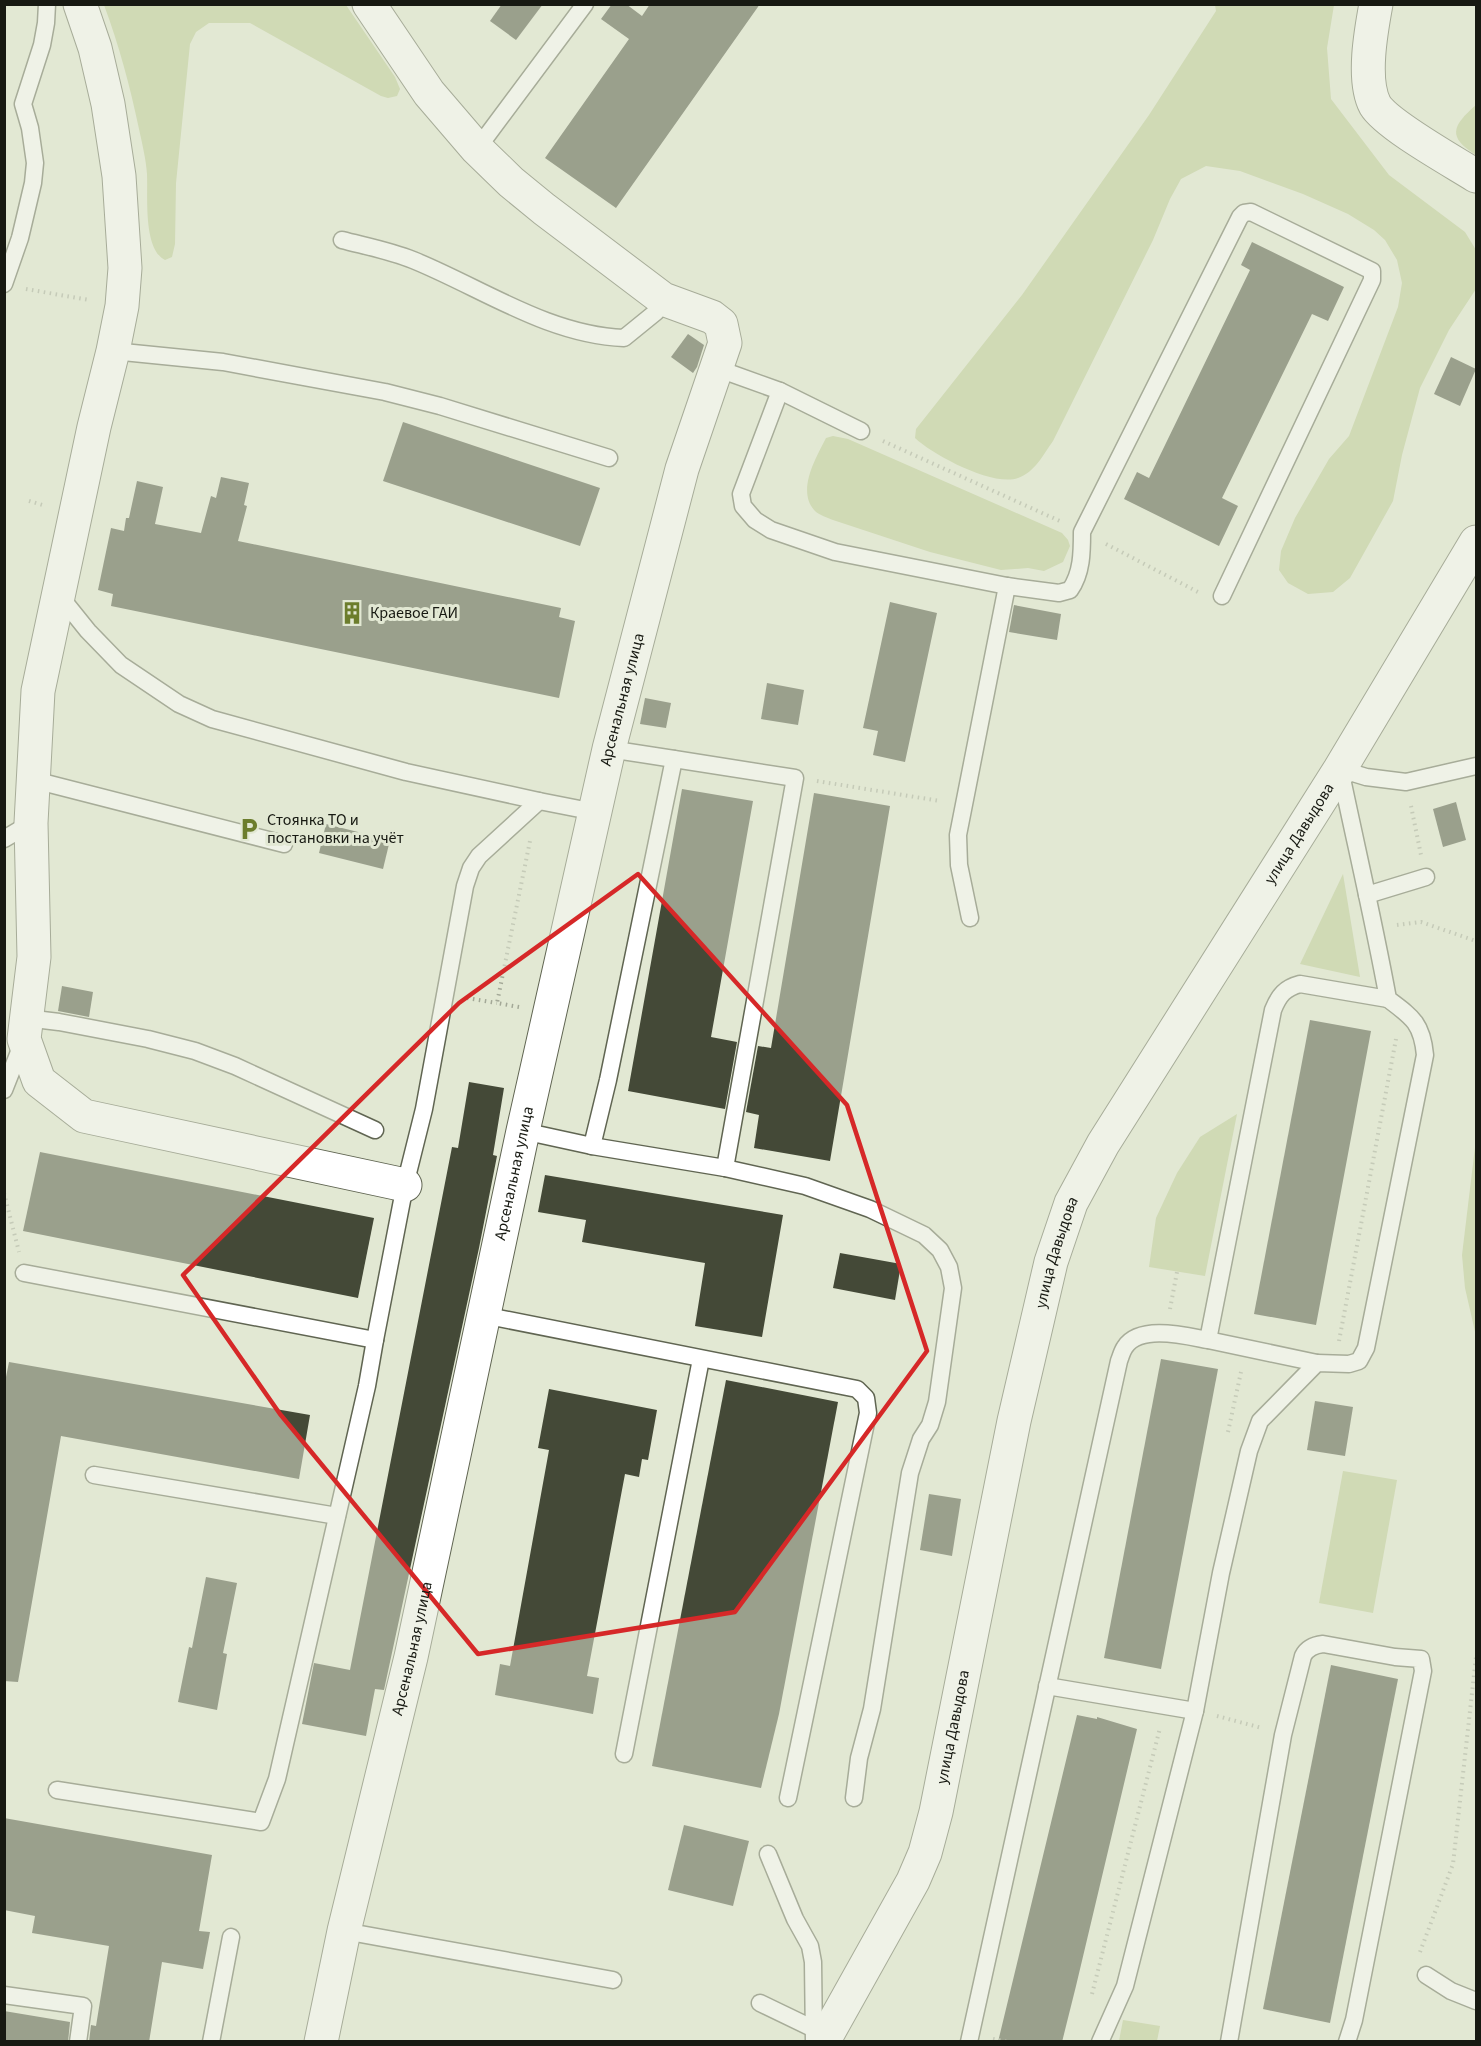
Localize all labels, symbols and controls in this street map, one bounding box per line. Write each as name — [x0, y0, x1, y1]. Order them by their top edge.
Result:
building icon: Краевое ГАИ — [339, 600, 365, 626]
place label: Краевое ГАИ — [370, 602, 458, 624]
street label: Арсенальная улица — [595, 631, 650, 768]
street label: улица Давыдова — [1259, 779, 1339, 888]
place label: Стоянка ТО и постановки на учёт — [267, 809, 404, 849]
parking icon: Стоянка ТО и постановки на учёт — [236, 816, 262, 842]
street label: Арсенальная улица — [489, 1104, 539, 1242]
street label: улица Давыдова — [1030, 1192, 1084, 1311]
street label: Арсенальная улица — [386, 1580, 438, 1718]
street label: улица Давыдова — [931, 1668, 975, 1786]

